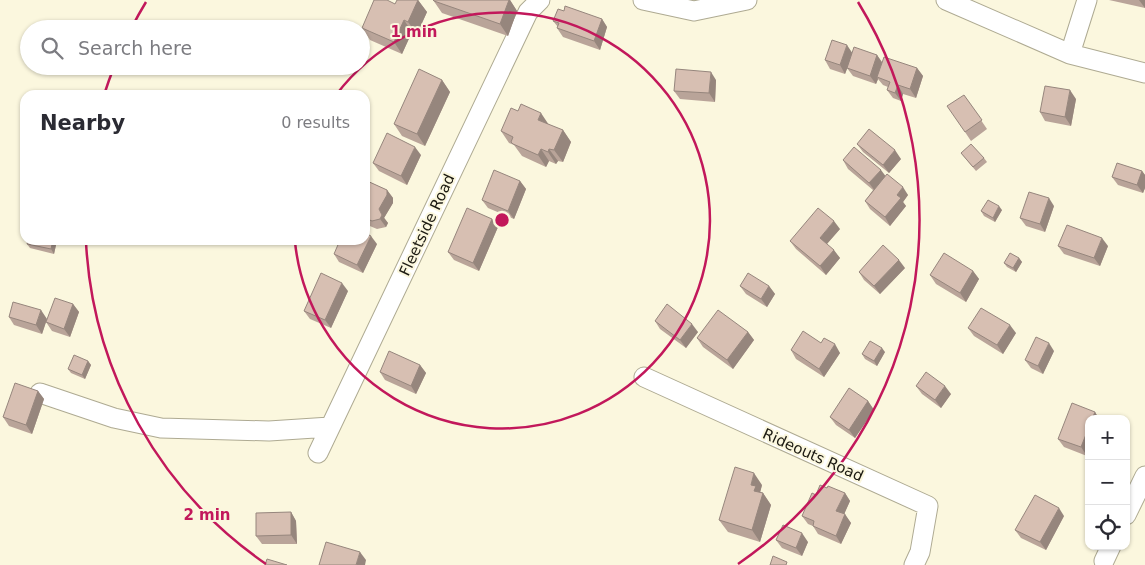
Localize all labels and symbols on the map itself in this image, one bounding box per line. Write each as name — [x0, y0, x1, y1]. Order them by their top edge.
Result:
text: 1 min — [390, 23, 438, 41]
street label: Fleetside Road — [396, 171, 458, 279]
centre of rings — [493, 211, 511, 229]
street label: Rideouts Road — [760, 425, 866, 485]
text: 2 min — [183, 506, 231, 524]

